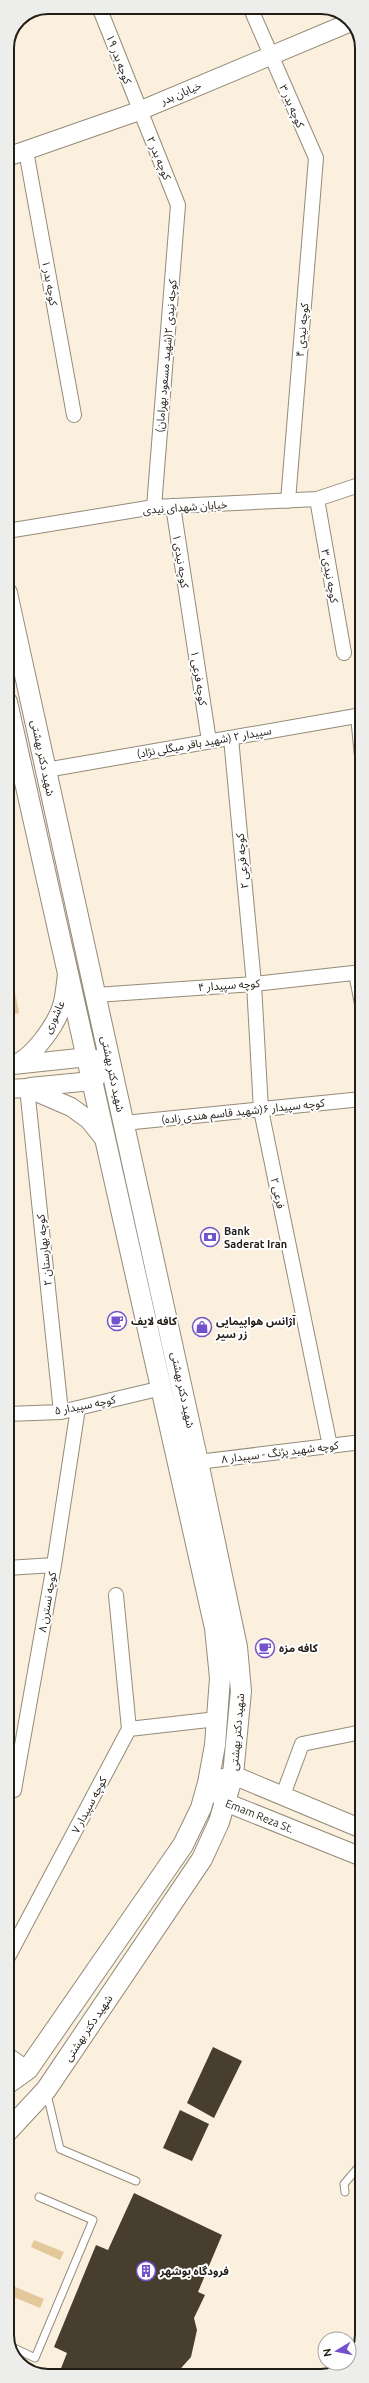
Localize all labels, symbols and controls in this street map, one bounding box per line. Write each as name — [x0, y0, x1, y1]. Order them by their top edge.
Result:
street label: کوچه بدر ۱۹ — [102, 33, 134, 87]
street label: خیابان بدر — [158, 79, 204, 108]
street label: کوچه بدر ۳ — [275, 83, 307, 131]
street label: کوچه بدر ۲ — [143, 135, 174, 183]
street label: کوچه بدر ۱ — [38, 259, 60, 307]
street label: کوچه نیدی ۲(شهید مسعود بهرامان) — [153, 279, 181, 433]
street label: کوچه نیدی ۴ — [294, 302, 312, 358]
street label: خیابان شهدای نیدی — [142, 498, 228, 517]
street label: کوچه نیدی ۱ — [169, 533, 191, 589]
street label: کوچه نیدی ۳ — [317, 548, 341, 605]
street label: کوچه فرعی ۱ — [187, 650, 209, 707]
street label: شهید دکتر بهشتی — [28, 719, 57, 798]
street label: سپیدار ۲ (شهید باقر میگلی نژاد) — [136, 724, 273, 762]
street label: کوچه فرعی ۲ — [234, 832, 252, 889]
street label: کوچه سپیدار ۴ — [198, 977, 261, 995]
street label: عاشوری — [41, 998, 68, 1036]
street label: شهید دکتر بهشتی — [98, 1035, 127, 1114]
street label: کوچه سپیدار ۶(شهید قاسم هندی زاده) — [161, 1096, 326, 1129]
street label: فرعی ۲ — [268, 1176, 287, 1210]
street label: کوچه بهارستان ۲ — [34, 1213, 56, 1286]
place label: Bank Saderat Iran — [224, 1225, 287, 1250]
bank icon: Bank Saderat Iran — [199, 1226, 221, 1248]
cafe icon: کافه لایف — [106, 1310, 128, 1332]
place label: کافه لایف — [131, 1315, 178, 1328]
place label: آژانس هواپیمایی زر سیر — [215, 1315, 296, 1341]
shop icon: آژانس هواپیمایی زر سیر — [191, 1316, 213, 1338]
street label: شهید دکتر بهشتی — [168, 1351, 197, 1430]
street label: کوچه سپیدار ۵ — [53, 1393, 118, 1419]
street label: کوچه شهید پژنگ - سپیدار ۸ — [221, 1439, 340, 1467]
street label: کوچه نسترن ۸ — [36, 1570, 60, 1634]
cafe icon: کافه مزه — [254, 1637, 276, 1659]
place label: کافه مزه — [279, 1642, 319, 1655]
street label: شهید دکتر بهشتی — [228, 1692, 247, 1771]
street label: کوچه سپیدار ۷ — [69, 1774, 111, 1836]
street label: Emam Reza St. — [224, 1797, 296, 1835]
street label: شهید دکتر بهشتی — [61, 1992, 116, 2064]
building icon: فرودگاه بوشهر — [135, 2260, 157, 2282]
place label: فرودگاه بوشهر — [159, 2265, 229, 2278]
north arrow — [317, 2331, 357, 2371]
text: N — [321, 2348, 334, 2358]

